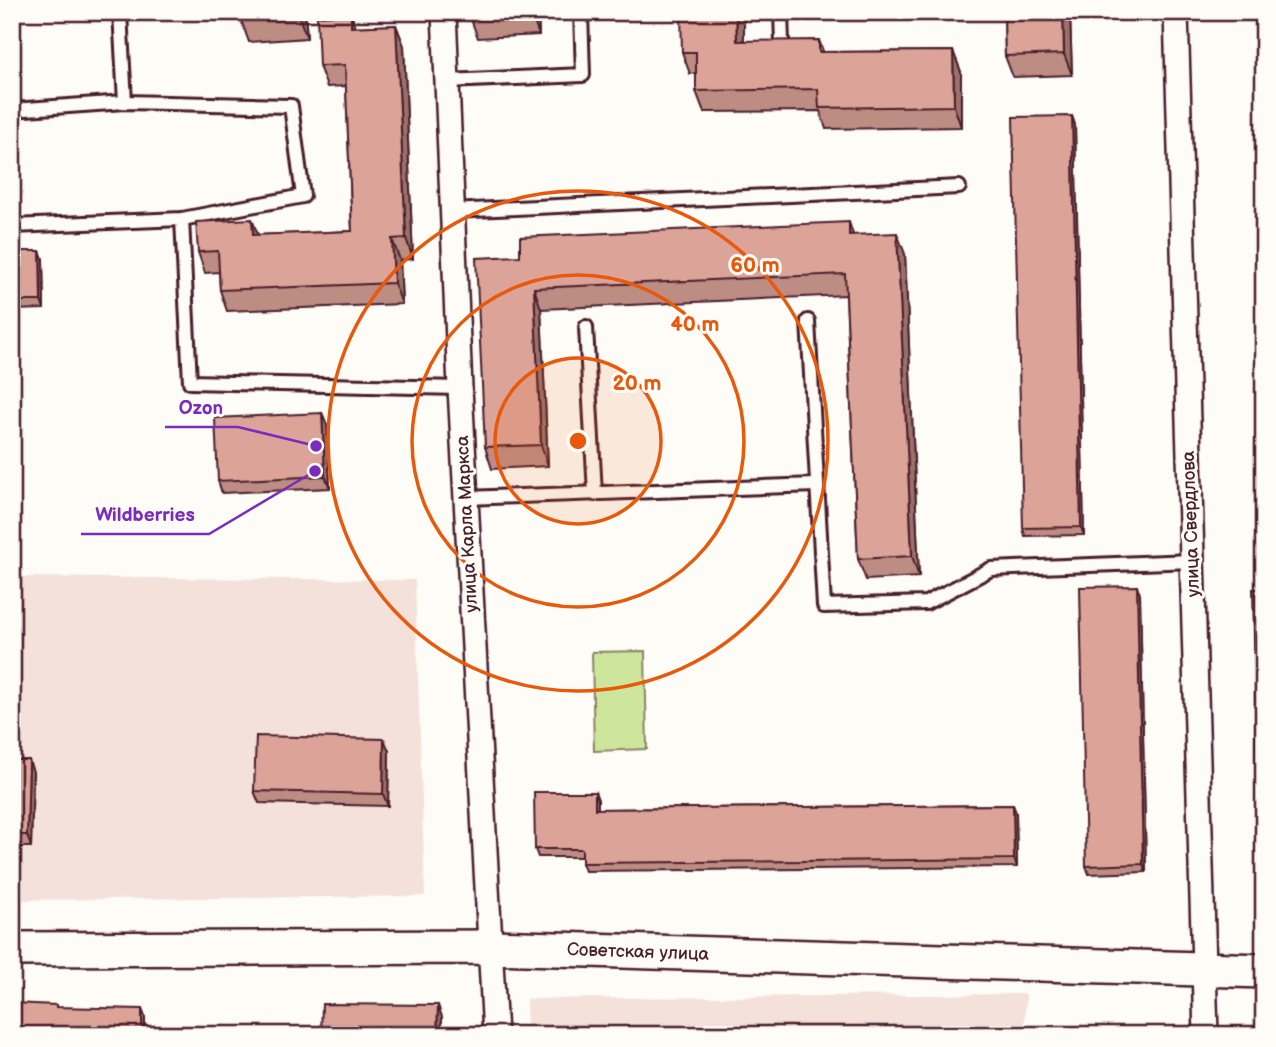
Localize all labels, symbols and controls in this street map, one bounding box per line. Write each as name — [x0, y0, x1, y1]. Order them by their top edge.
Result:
text: 60 m — [730, 253, 780, 278]
text: 40 m — [670, 312, 720, 337]
text: 20 m — [613, 371, 661, 396]
callout: Ozon — [165, 387, 238, 427]
text: Ozon — [179, 397, 223, 420]
centre of rings — [566, 429, 590, 453]
street label: улица Карла Маркса — [452, 435, 482, 613]
street label: улица Свердлова — [1178, 450, 1204, 598]
callout: Wildberries — [81, 494, 209, 534]
text: Wildberries — [95, 504, 195, 527]
street label: Советская улица — [566, 939, 710, 965]

